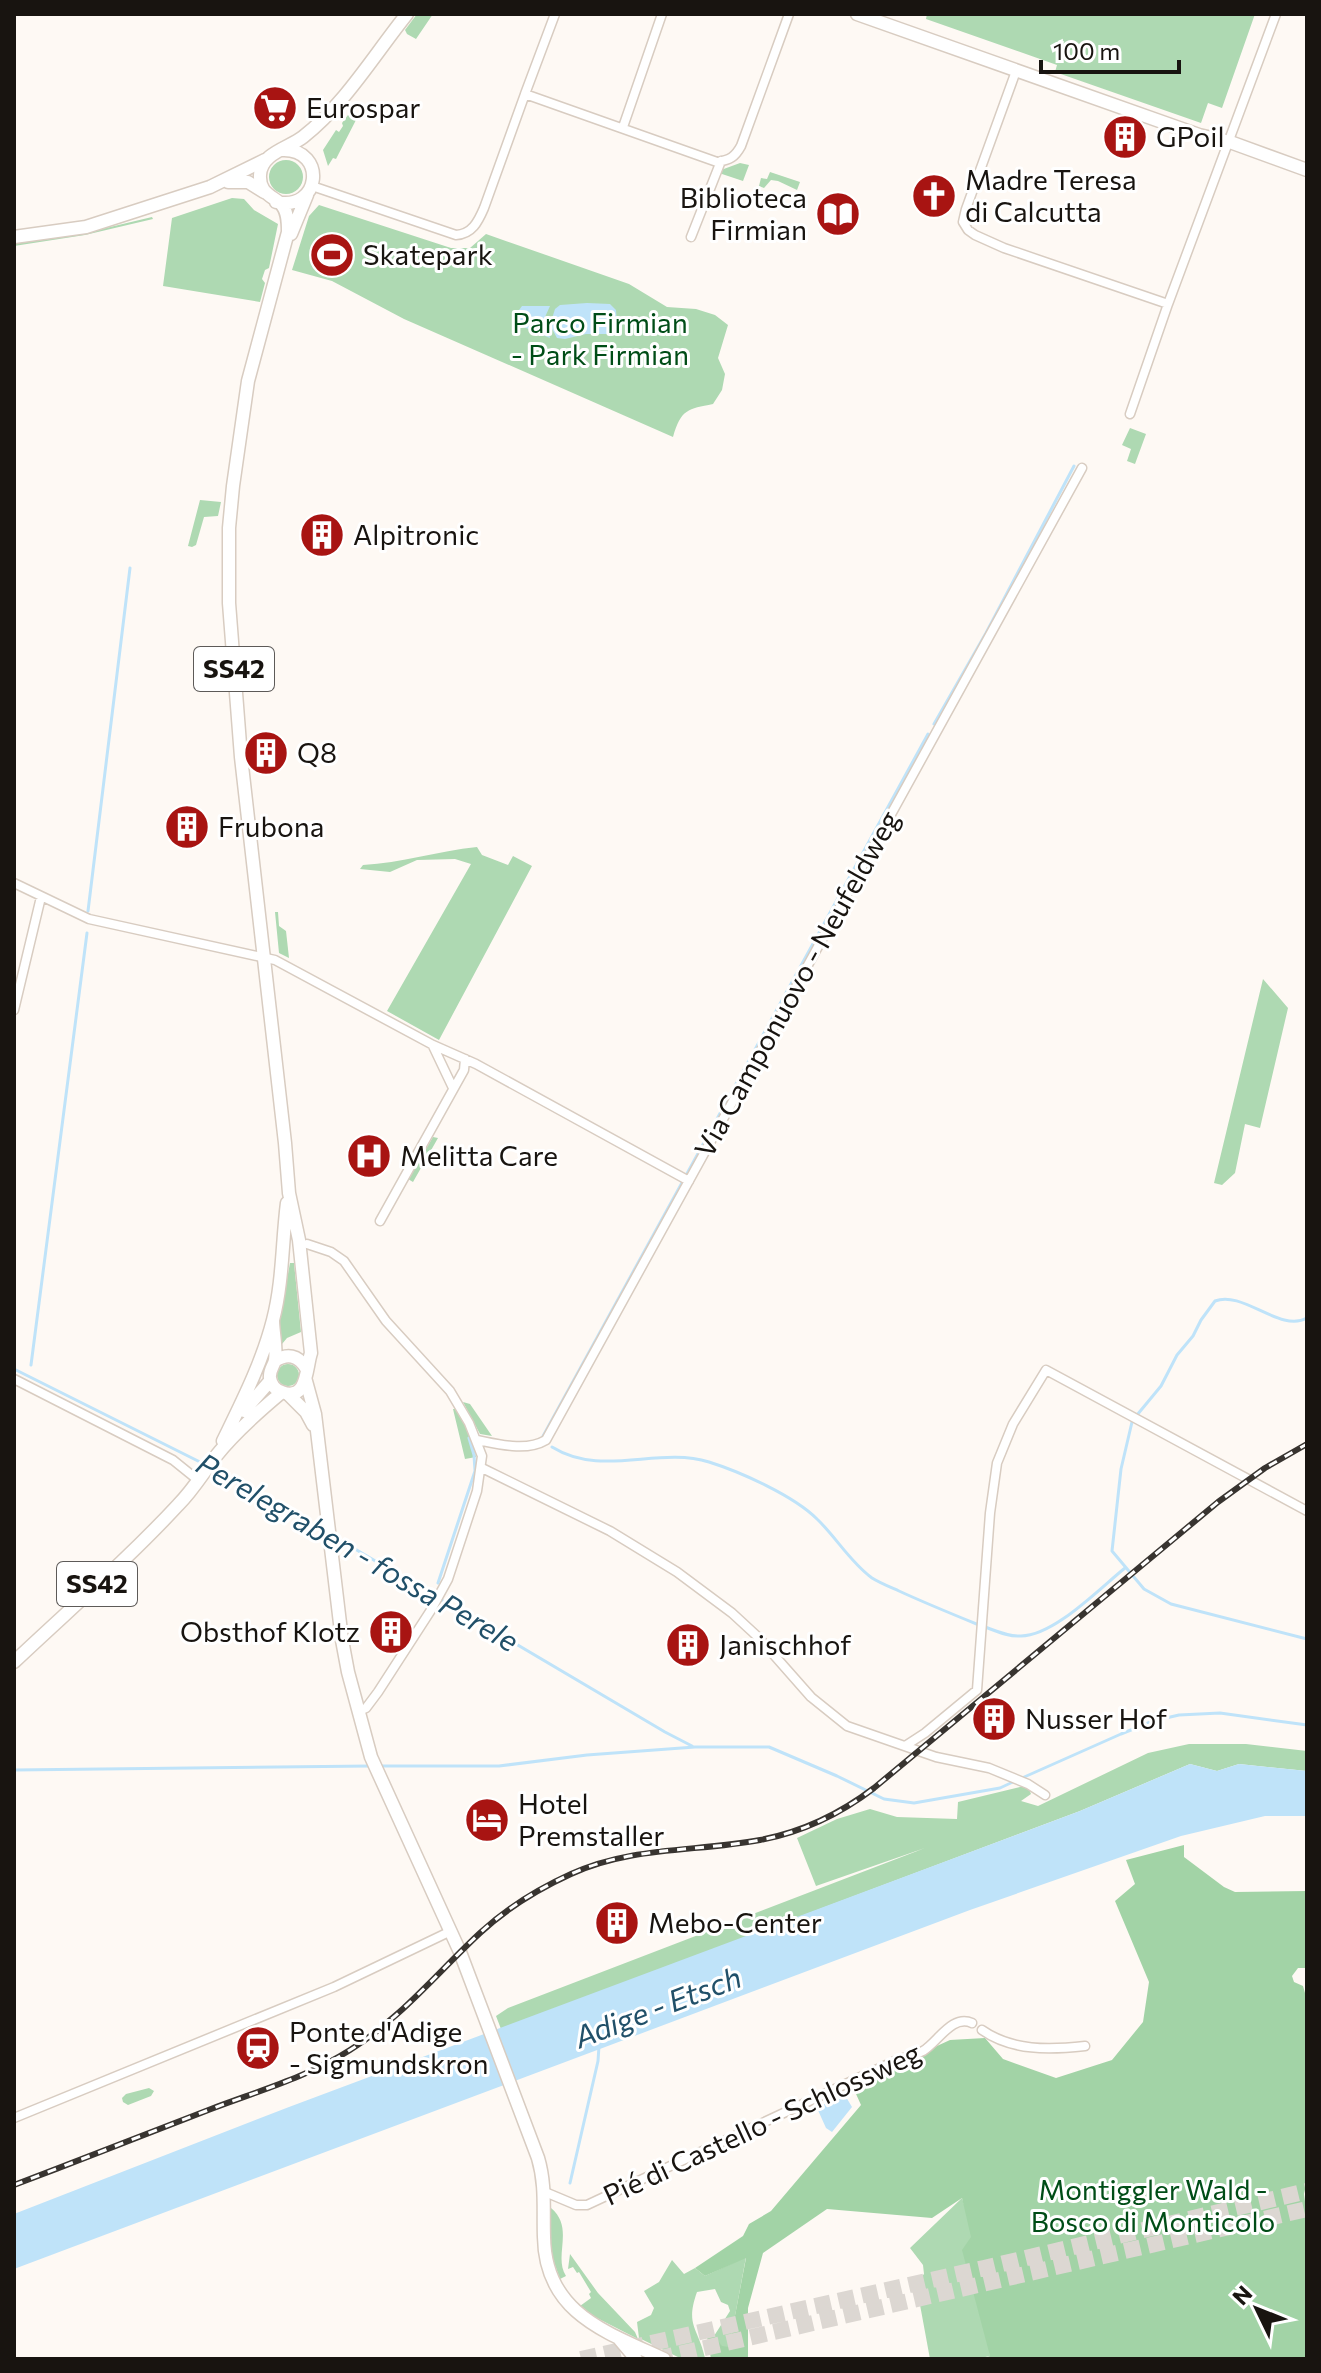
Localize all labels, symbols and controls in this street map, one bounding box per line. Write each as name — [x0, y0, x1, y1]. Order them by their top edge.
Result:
scale bar — [1041, 24, 1179, 74]
text: 100 m — [1053, 36, 1120, 65]
supermarket icon: Eurospar — [251, 84, 299, 132]
place label: Eurospar — [306, 90, 421, 124]
building icon: GPoil — [1101, 113, 1149, 161]
place label: GPoil — [1156, 119, 1225, 153]
place label: Madre Teresa di Calcutta — [965, 162, 1137, 228]
church icon: Madre Teresa di Calcutta — [910, 172, 958, 220]
place label: Biblioteca Firmian — [680, 180, 807, 246]
library icon: Biblioteca Firmian — [814, 190, 862, 238]
sports icon: Skatepark — [308, 231, 356, 279]
place label: Skatepark — [363, 237, 493, 271]
park label: Parco Firmian - Park Firmian — [511, 305, 689, 371]
building icon: Alpitronic — [298, 511, 346, 559]
place label: Alpitronic — [353, 517, 479, 551]
road number: SS42 — [194, 647, 274, 691]
building icon: Q8 — [242, 729, 290, 777]
place label: Q8 — [297, 735, 337, 769]
building icon: Frubona — [163, 803, 211, 851]
street label: Via Camponuovo - Neufeldweg — [687, 804, 906, 1163]
place label: Frubona — [218, 809, 324, 843]
hospital icon: Melitta Care — [345, 1132, 393, 1180]
place label: Melitta Care — [400, 1138, 558, 1172]
water label: Perelegraben - fossa Perele — [191, 1443, 526, 1658]
road number: SS42 — [57, 1562, 137, 1606]
building icon: Obsthof Klotz — [367, 1608, 415, 1656]
place label: Obsthof Klotz — [180, 1614, 360, 1648]
building icon: Janischhof — [664, 1621, 712, 1669]
place label: Janischhof — [719, 1627, 851, 1661]
building icon: Nusser Hof — [970, 1695, 1018, 1743]
place label: Nusser Hof — [1025, 1701, 1167, 1735]
place label: Hotel Premstaller — [518, 1786, 664, 1852]
hotel icon: Hotel Premstaller — [463, 1796, 511, 1844]
building icon: Mebo-Center — [593, 1899, 641, 1947]
place label: Mebo-Center — [648, 1905, 822, 1939]
water label: Adige - Etsch — [567, 1957, 746, 2055]
place label: Ponte d'Adige - Sigmundskron — [289, 2014, 489, 2080]
station icon: Ponte d'Adige - Sigmundskron — [234, 2024, 282, 2072]
street label: Pié di Castello - Schlossweg — [597, 2034, 926, 2212]
park label: Montiggler Wald - Bosco di Monticolo — [1031, 2172, 1275, 2238]
north arrow — [1217, 2269, 1297, 2349]
text: N — [1227, 2280, 1258, 2310]

